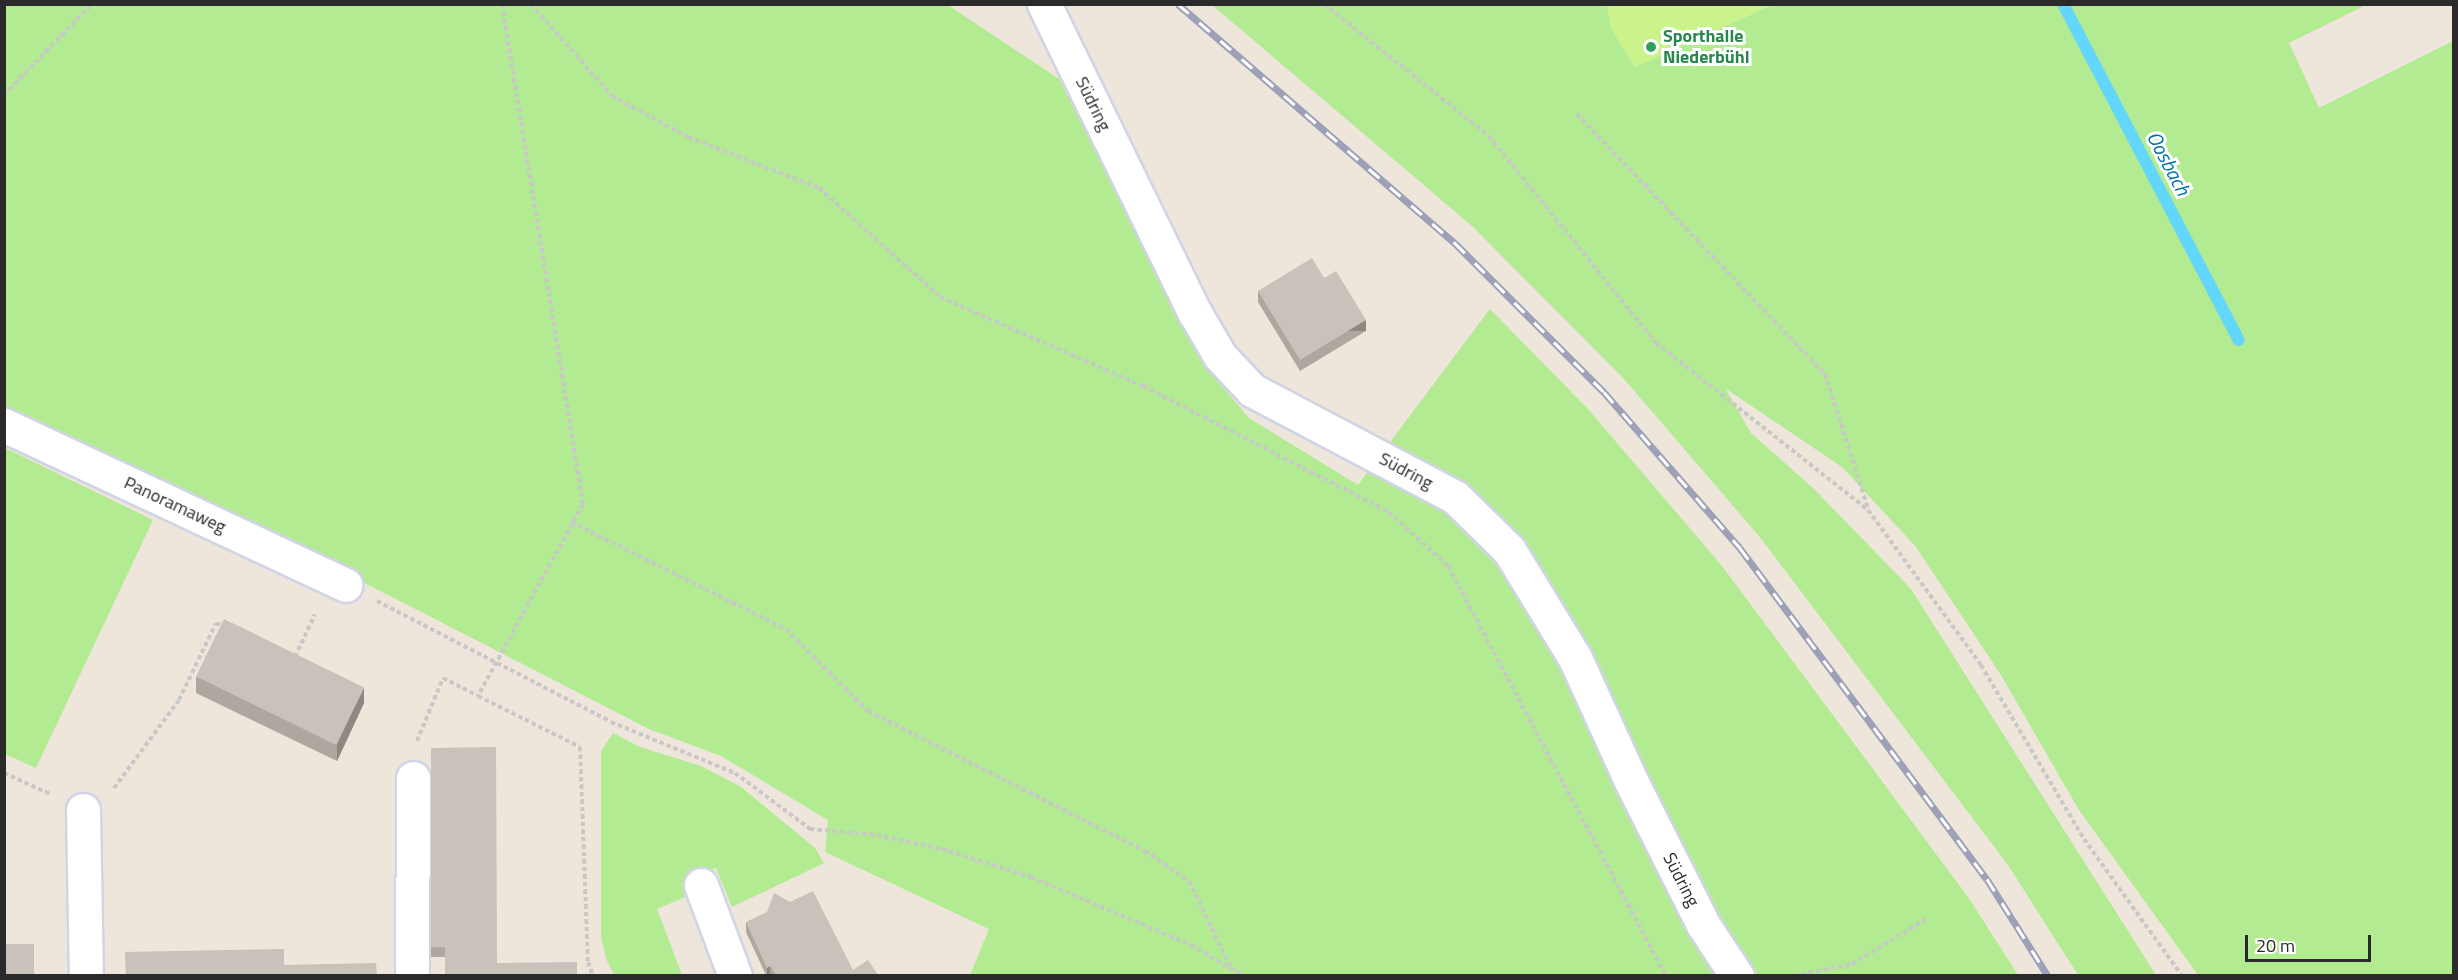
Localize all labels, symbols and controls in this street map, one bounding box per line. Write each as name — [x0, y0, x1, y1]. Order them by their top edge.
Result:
place label: Sporthalle Niederbühl — [1663, 26, 1750, 68]
marker: Sporthalle Niederbühl — [1644, 40, 1658, 54]
street label: Südring — [1071, 73, 1115, 135]
water label: Oosbach — [2142, 127, 2196, 199]
street label: Südring — [1375, 448, 1437, 494]
street label: Panoramaweg — [121, 472, 229, 538]
street label: Südring — [1658, 849, 1704, 911]
scale bar — [2248, 923, 2374, 961]
text: 20 m — [2256, 932, 2295, 959]

